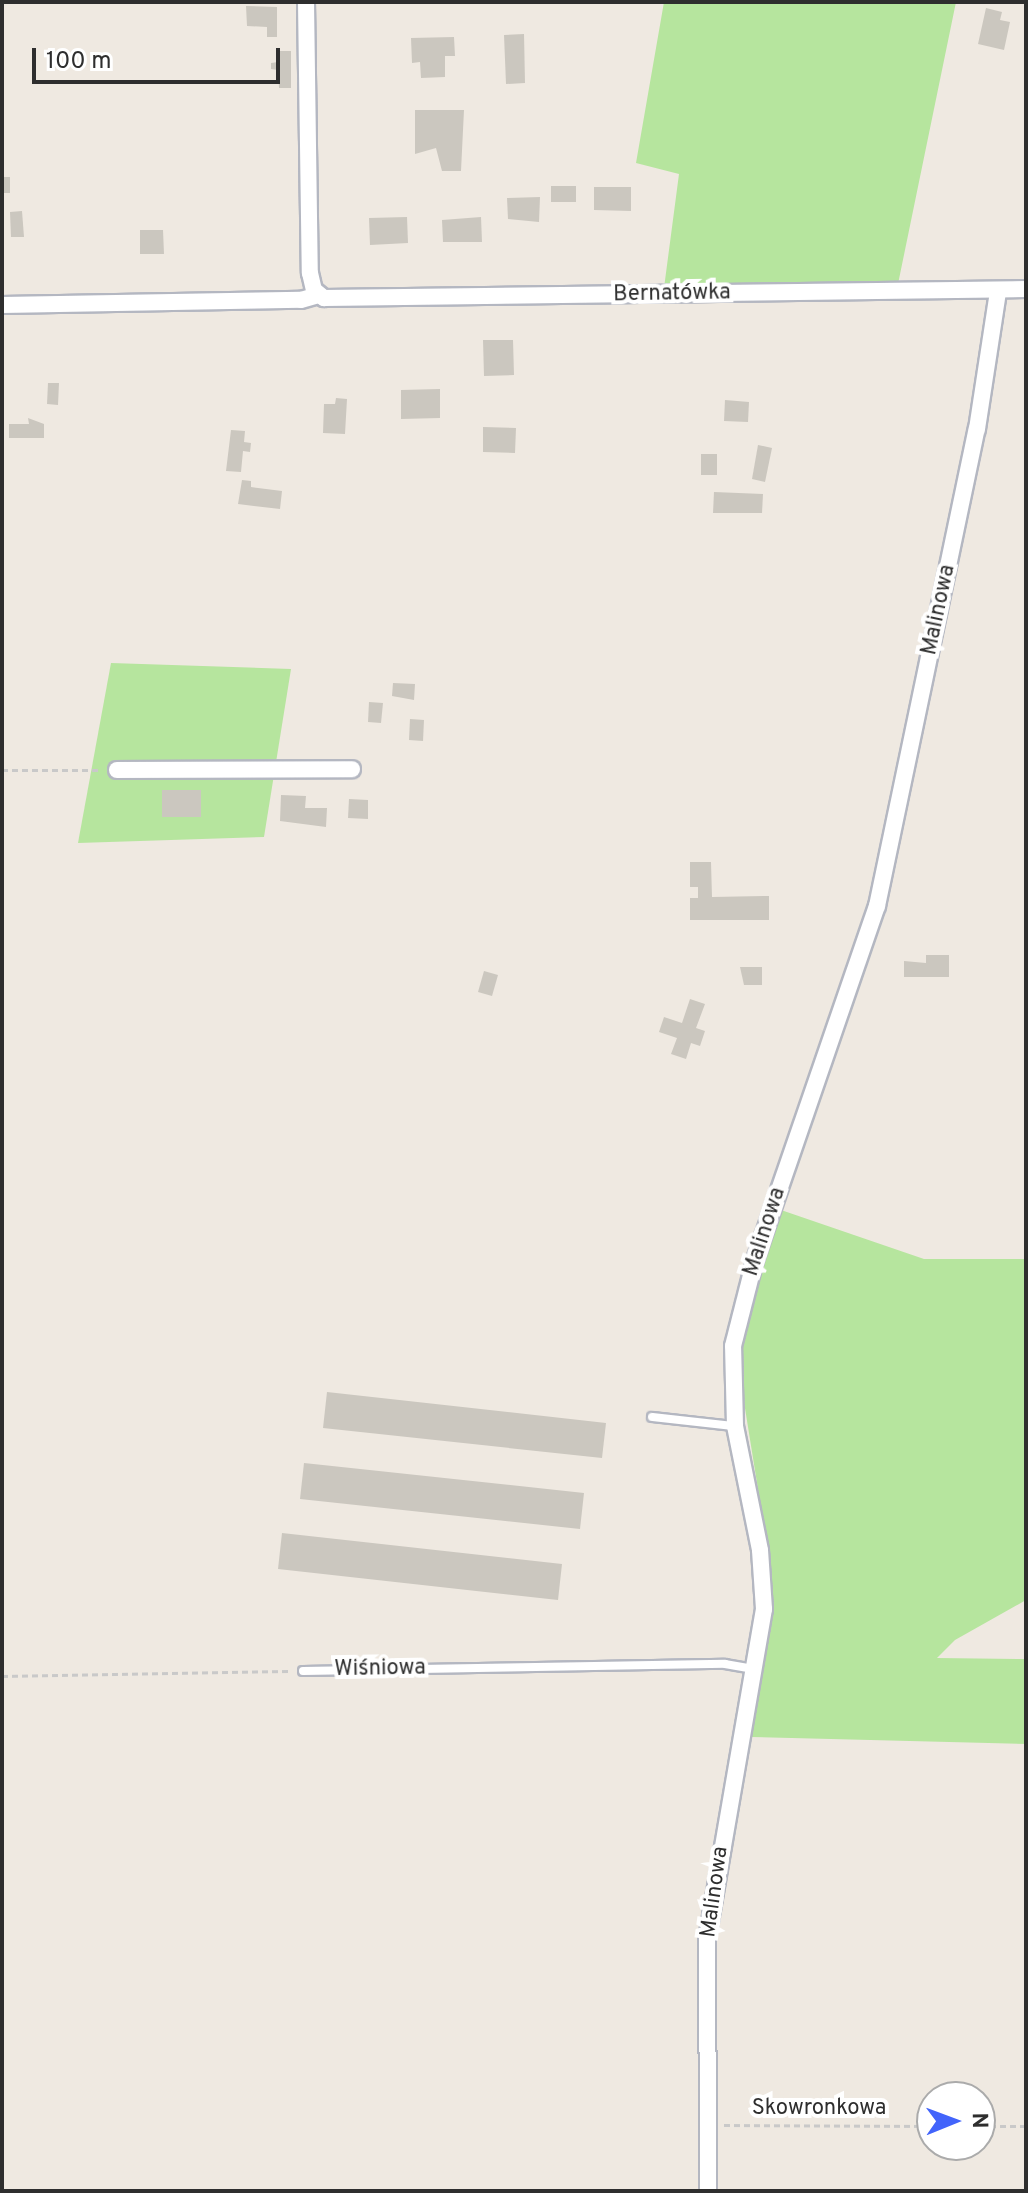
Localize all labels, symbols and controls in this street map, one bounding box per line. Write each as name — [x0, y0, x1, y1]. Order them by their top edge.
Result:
scale bar — [36, 32, 284, 82]
text: 100 m — [46, 47, 112, 77]
street label: Bernatówka — [613, 280, 731, 308]
street label: Malinowa — [917, 562, 961, 658]
street label: Malinowa — [738, 1184, 792, 1280]
street label: Wiśniowa — [334, 1655, 426, 1683]
street label: Malinowa — [696, 1845, 734, 1939]
north arrow — [916, 2081, 996, 2161]
street label: Skowronkowa — [752, 2096, 886, 2122]
text: N — [965, 2112, 992, 2129]

